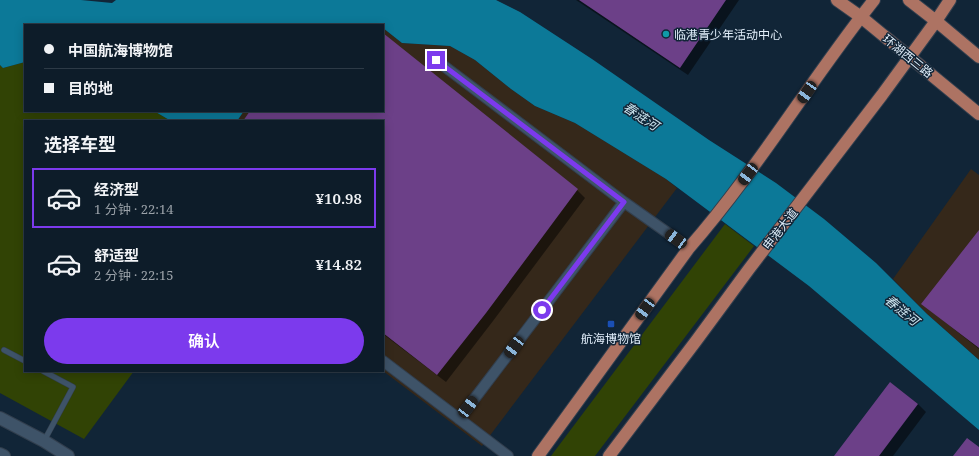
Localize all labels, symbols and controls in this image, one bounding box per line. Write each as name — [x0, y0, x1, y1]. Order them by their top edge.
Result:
place label: 临港青少年活动中心 — [674, 26, 782, 43]
marker: 临港青少年活动中心 — [661, 29, 671, 39]
street label: 环湖西三路 — [879, 31, 937, 81]
text: 中国航海博物馆 — [68, 40, 173, 60]
route end — [427, 51, 445, 69]
text: 目的地 — [68, 78, 113, 98]
car — [795, 79, 819, 105]
water label: 春涟河 — [620, 98, 665, 136]
text: 选择车型 — [44, 132, 116, 156]
car — [736, 161, 760, 187]
text: 经济型 — [94, 179, 139, 199]
icon: car — [46, 180, 82, 216]
text: ¥10.98 — [316, 188, 362, 208]
text: 1 分钟 · 22:14 — [94, 200, 173, 218]
street label: 申港大道 — [759, 205, 801, 253]
car — [663, 227, 689, 251]
text: 舒适型 — [94, 245, 139, 265]
icon: car — [46, 246, 82, 282]
text: ¥14.82 — [316, 254, 362, 274]
text: 2 分钟 · 22:15 — [94, 266, 173, 284]
water label: 春涟河 — [881, 291, 925, 331]
car — [633, 296, 657, 322]
route start — [533, 301, 551, 319]
button: 确认 — [44, 318, 364, 364]
marker: 航海博物馆 — [606, 319, 616, 329]
place label: 航海博物馆 — [581, 330, 641, 347]
car — [502, 334, 526, 360]
car — [456, 394, 480, 420]

